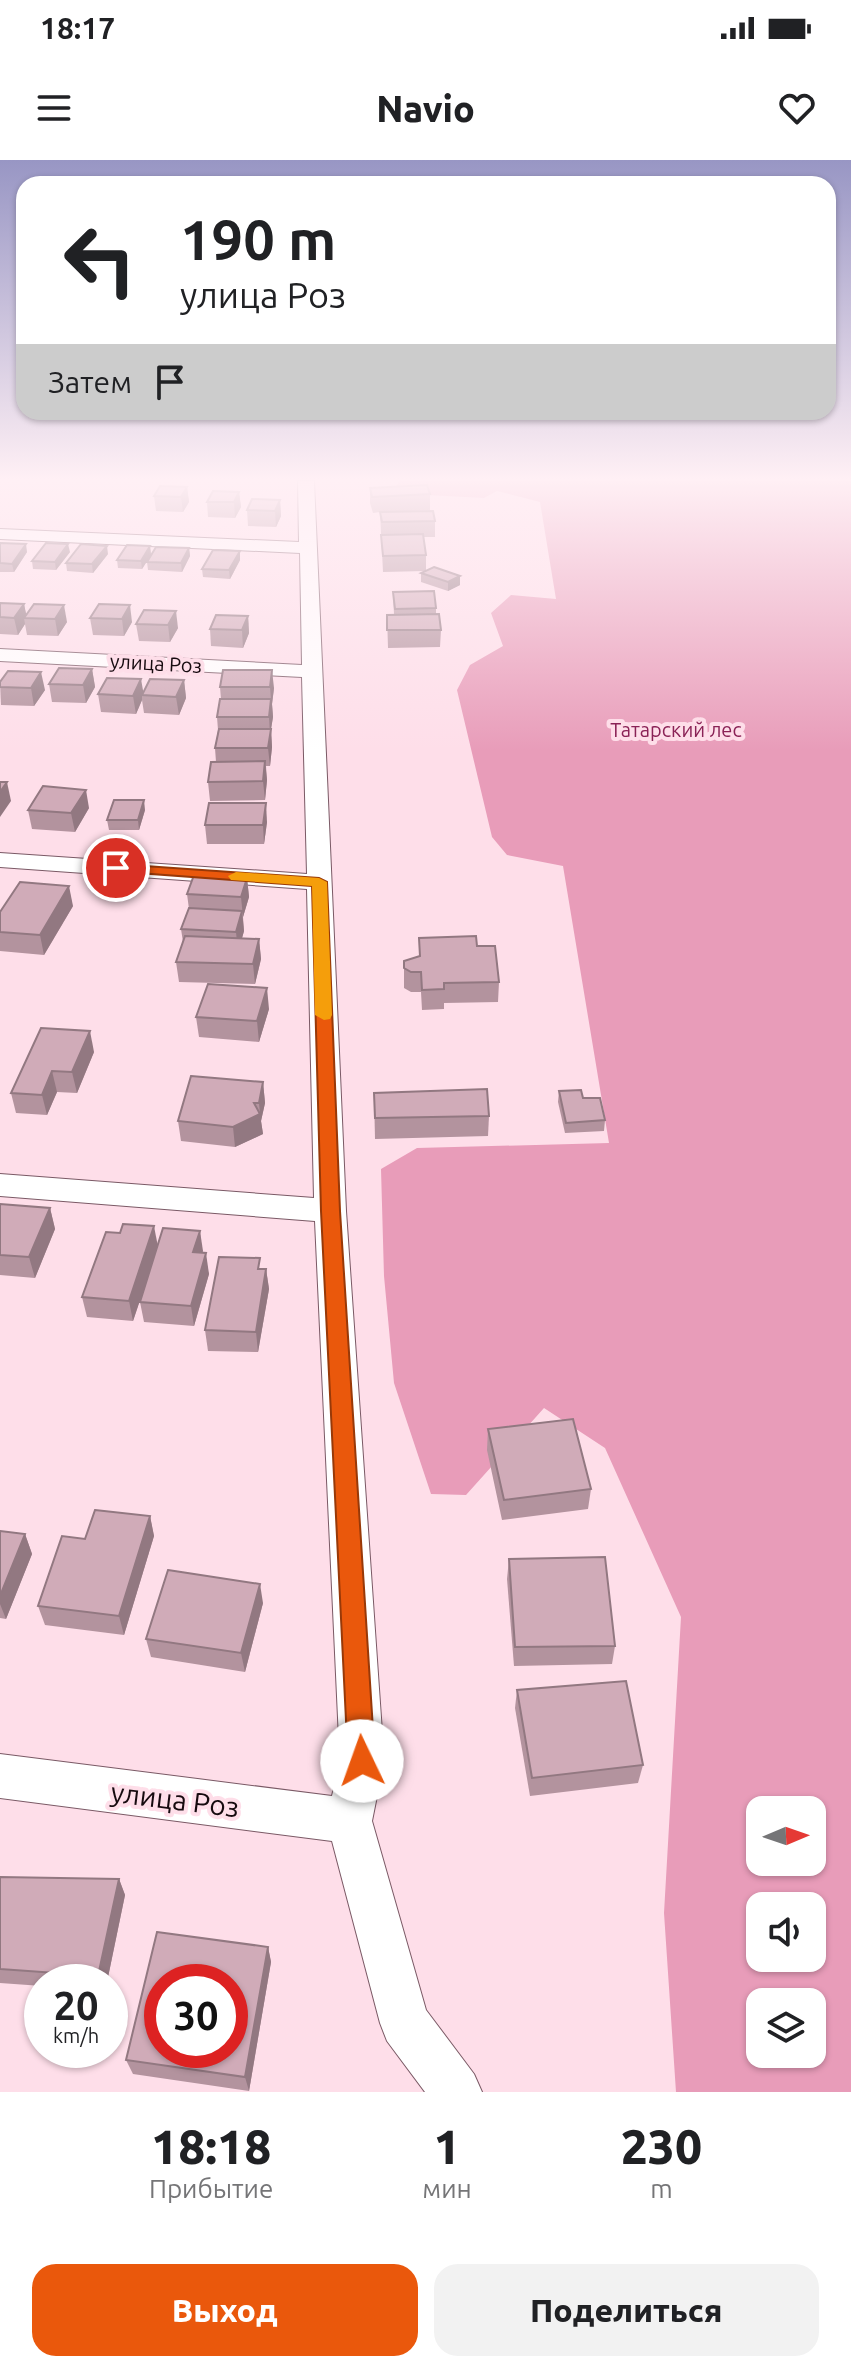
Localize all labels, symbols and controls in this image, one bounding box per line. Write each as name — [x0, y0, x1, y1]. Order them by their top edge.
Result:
text: 18:17 — [40, 11, 115, 45]
icon: menu — [32, 86, 76, 130]
icon: heart — [775, 86, 819, 130]
text: Navio — [376, 88, 475, 129]
icon: left — [48, 208, 152, 312]
text: 190 m — [180, 208, 336, 271]
text: улица Роз — [180, 274, 346, 315]
icon: arrive — [148, 360, 192, 404]
text: Затем — [48, 365, 132, 399]
street label: улица Роз — [109, 649, 203, 677]
park label: Татарский лес — [610, 718, 742, 741]
pin — [82, 834, 150, 902]
icon: arrive — [94, 846, 138, 890]
position arrow — [320, 1719, 404, 1803]
street label: улица Роз — [109, 1776, 241, 1822]
north arrow — [746, 1796, 826, 1876]
map controls — [746, 1796, 826, 2068]
button: sound — [746, 1892, 826, 1972]
speed limit sign: 30 — [144, 1964, 248, 2068]
text: 20 — [53, 1983, 99, 2028]
button: layers — [746, 1988, 826, 2068]
text: km/h — [53, 2024, 99, 2047]
text: 18:18 — [151, 2119, 271, 2173]
text: 1 — [434, 2119, 461, 2173]
text: 230 — [621, 2119, 702, 2173]
text: Прибытие — [149, 2174, 273, 2203]
text: мин — [422, 2174, 472, 2203]
text: m — [650, 2174, 673, 2203]
button: Выход — [32, 2264, 418, 2356]
button: Поделиться — [434, 2264, 819, 2356]

